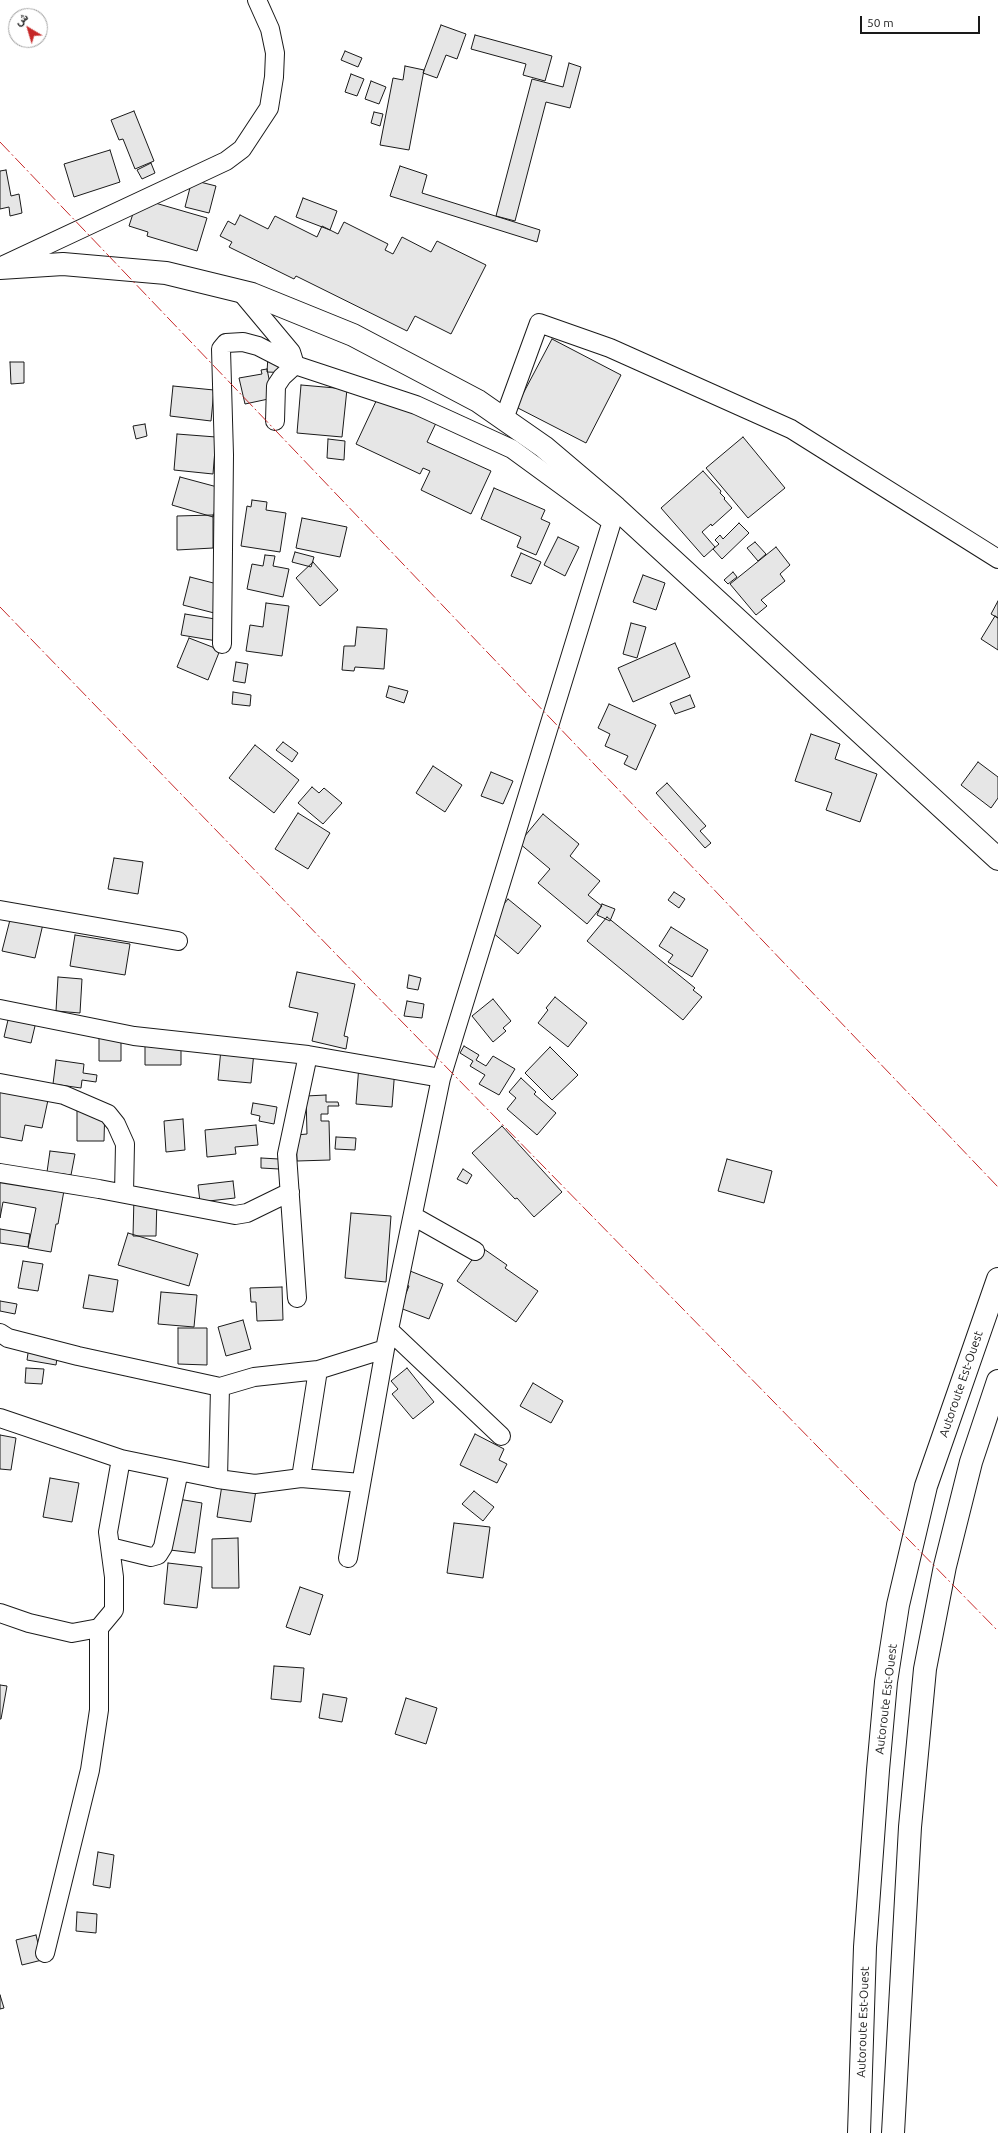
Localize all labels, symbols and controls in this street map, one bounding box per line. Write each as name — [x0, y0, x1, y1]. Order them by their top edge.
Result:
north arrow — [8, 8, 48, 48]
scale bar — [862, 8, 982, 34]
text: ش — [12, 11, 30, 28]
text: 50 m — [867, 16, 894, 29]
street label: Autoroute Est-Ouest — [936, 1329, 986, 1439]
street label: Autoroute Est-Ouest — [872, 1643, 900, 1755]
street label: Autoroute Est-Ouest — [854, 1966, 872, 2078]

